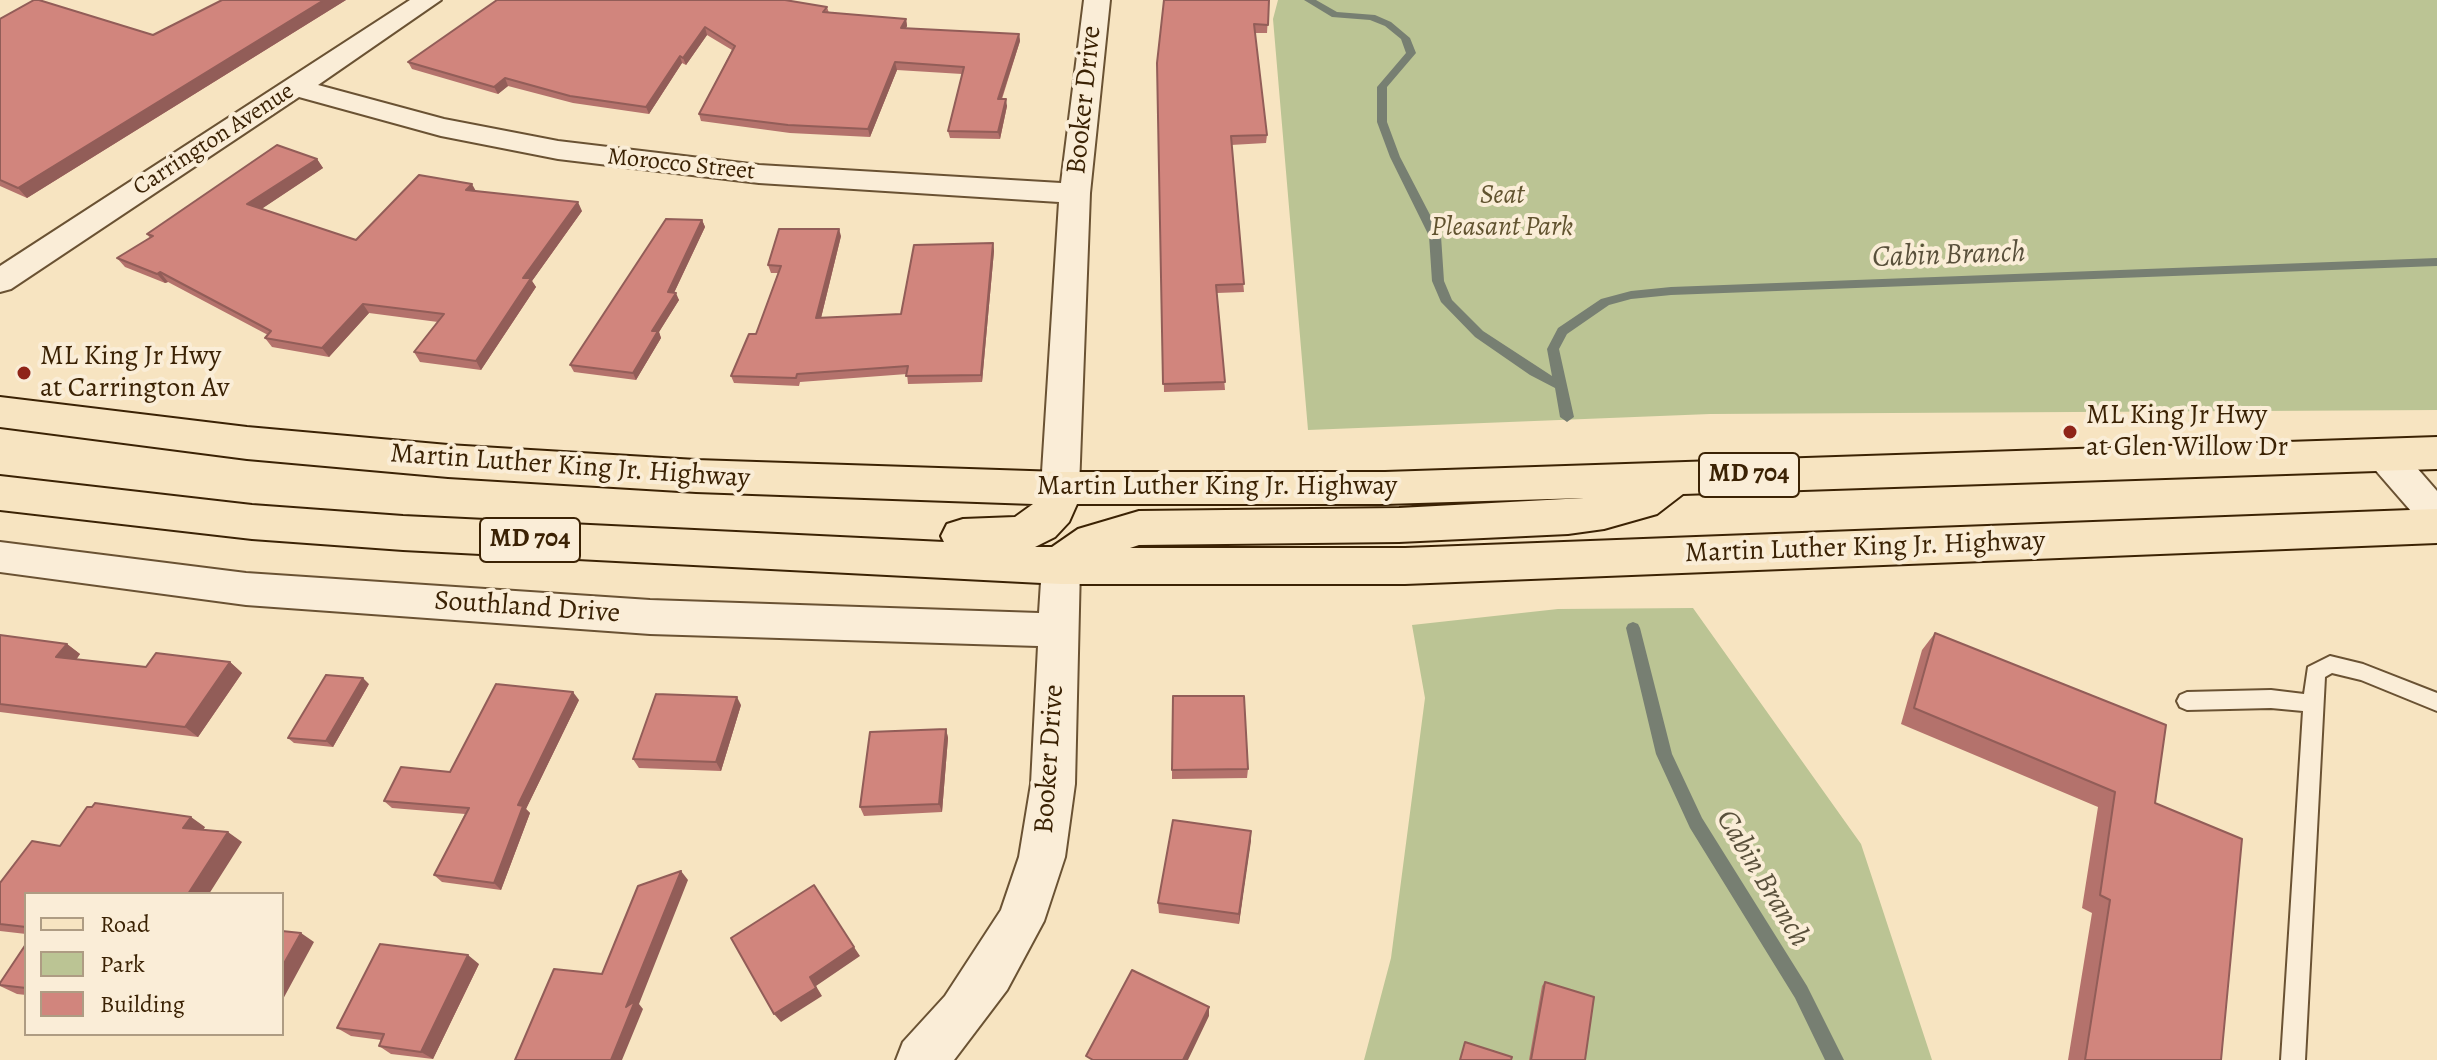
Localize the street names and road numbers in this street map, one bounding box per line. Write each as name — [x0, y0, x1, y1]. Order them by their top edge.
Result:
street label: Booker Drive — [1060, 24, 1110, 176]
street label: Carrington Avenue — [128, 77, 300, 203]
street label: Morocco Street — [606, 143, 756, 187]
street label: Martin Luther King Jr. Highway — [389, 438, 751, 496]
road number: MD 704 — [1699, 453, 1799, 497]
street label: Martin Luther King Jr. Highway — [1037, 470, 1397, 504]
road number: MD 704 — [480, 518, 580, 562]
street label: Martin Luther King Jr. Highway — [1684, 525, 2046, 571]
street label: Southland Drive — [433, 585, 621, 631]
street label: Booker Drive — [1028, 683, 1072, 835]

